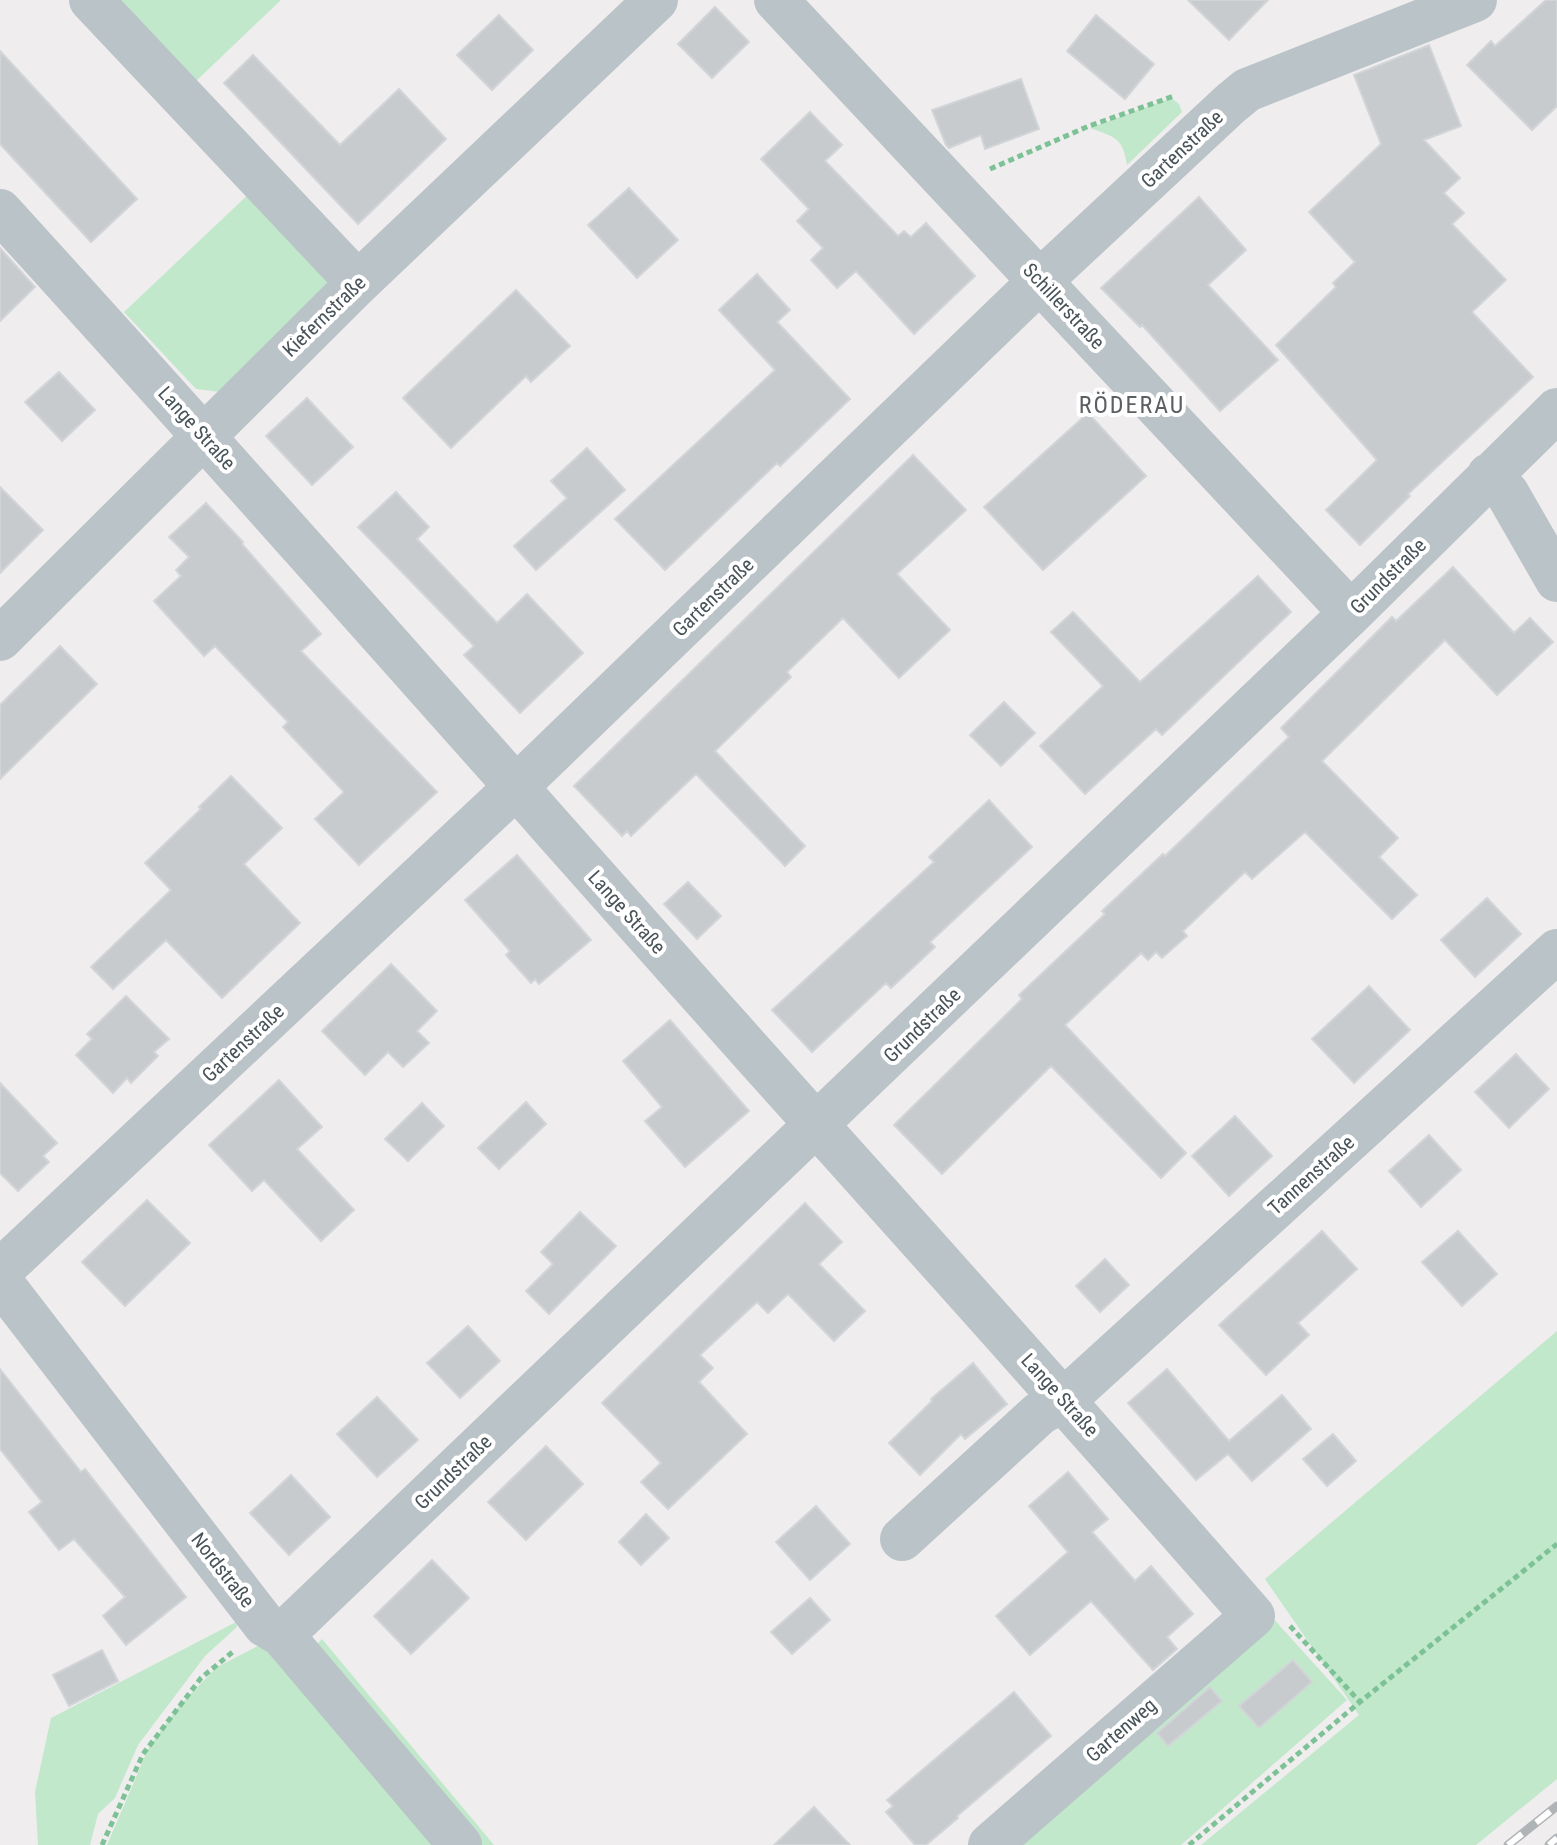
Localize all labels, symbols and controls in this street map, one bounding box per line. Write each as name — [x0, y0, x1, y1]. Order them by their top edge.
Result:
street label: Gartenstraße — [1136, 105, 1228, 193]
street label: Schillerstraße — [1018, 258, 1110, 354]
street label: Kiefernstraße — [277, 270, 371, 362]
street label: Lange Straße — [153, 381, 241, 475]
district label: RÖDERAU — [1079, 391, 1185, 419]
street label: Grundstraße — [1345, 533, 1431, 619]
street label: Gartenstraße — [668, 553, 758, 641]
street label: Lange Straße — [583, 865, 671, 959]
street label: Grundstraße — [879, 983, 965, 1067]
street label: Gartenstraße — [197, 999, 289, 1087]
street label: Tannenstraße — [1263, 1130, 1359, 1220]
street label: Lange Straße — [1016, 1348, 1104, 1442]
street label: Grundstraße — [410, 1430, 496, 1514]
street label: Nordstraße — [186, 1528, 260, 1612]
street label: Gartenweg — [1081, 1693, 1161, 1767]

